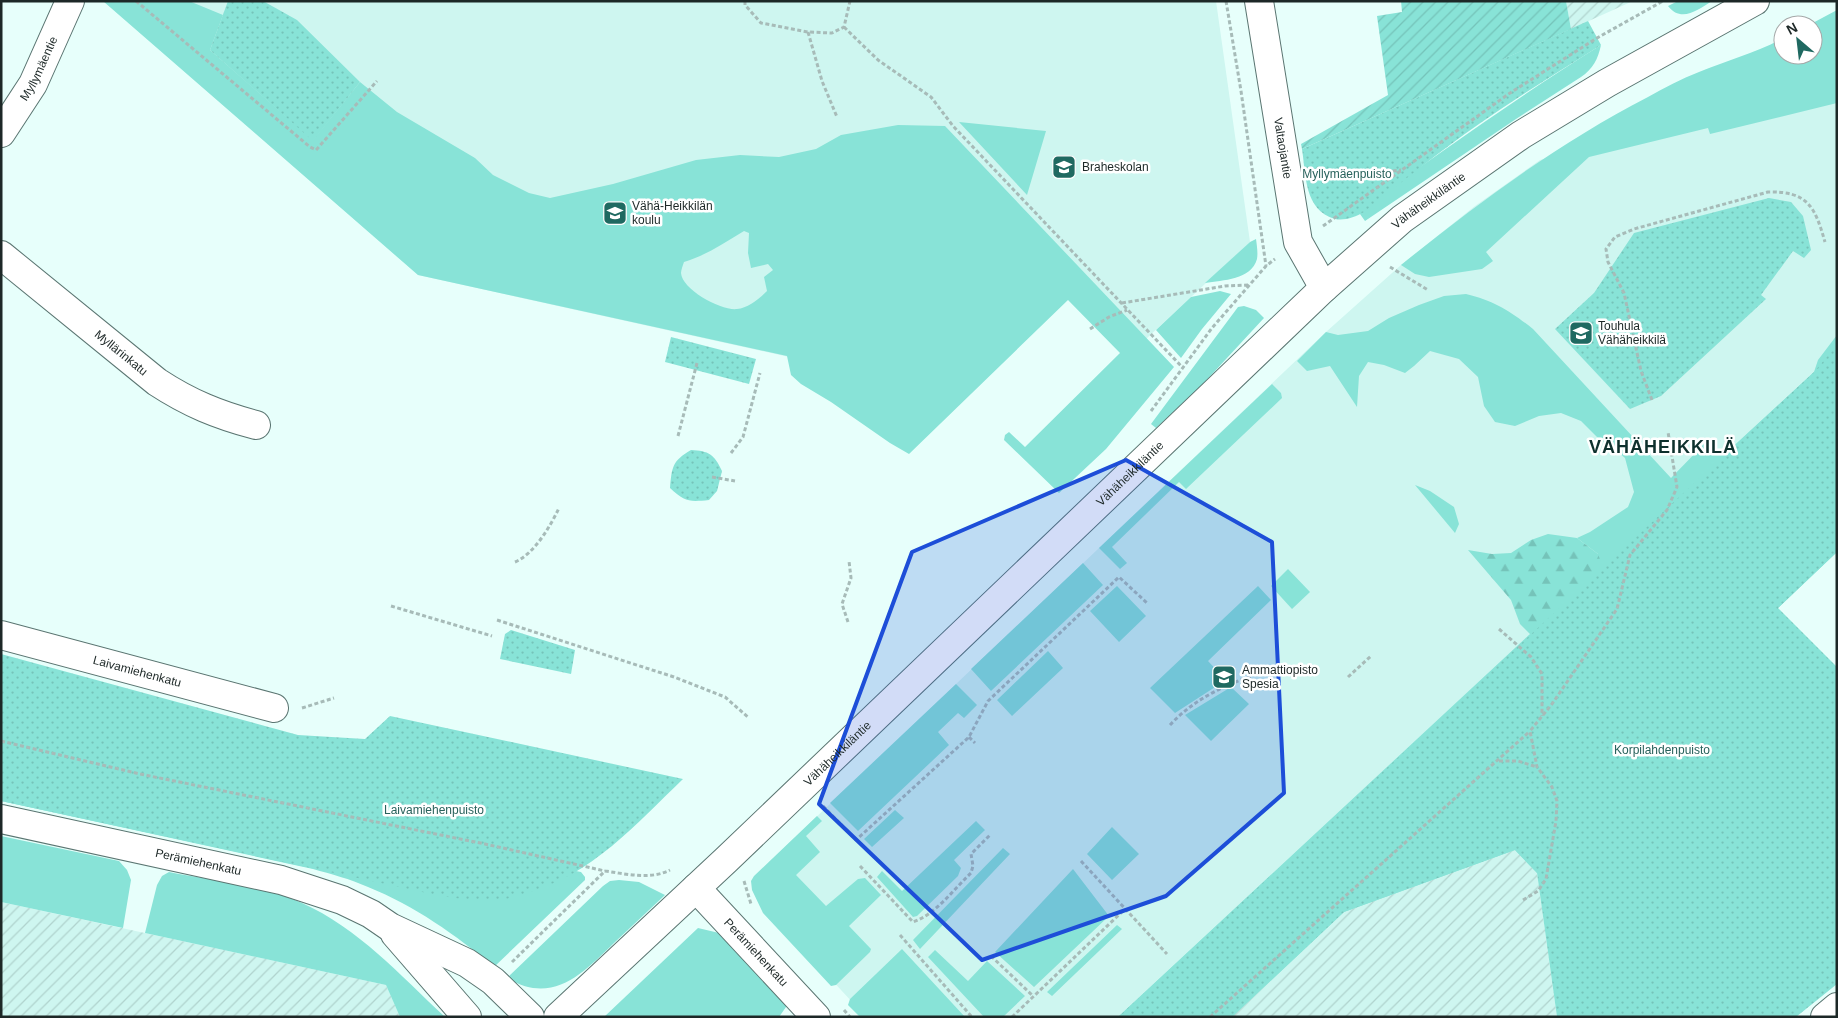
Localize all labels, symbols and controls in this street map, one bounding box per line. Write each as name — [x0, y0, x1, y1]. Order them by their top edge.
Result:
north arrow — [1773, 15, 1823, 65]
text: N — [1784, 19, 1800, 38]
street label: Myllymäentie — [17, 34, 61, 103]
street label: Valtaojantie — [1271, 116, 1295, 180]
school or university icon: Braheskolan — [1051, 154, 1077, 180]
place label: Braheskolan — [1082, 160, 1149, 174]
park label: Myllymäenpuisto — [1302, 167, 1392, 181]
street label: Vähäheikkiläntie — [1389, 169, 1469, 232]
place label: Vähä-Heikkilän koulu — [632, 199, 713, 227]
school or university icon: Vähä-Heikkilän koulu — [602, 200, 628, 226]
place label: Touhula Vähäheikkilä — [1598, 319, 1666, 347]
school or university icon: Touhula Vähäheikkilä — [1568, 320, 1594, 346]
street label: Myllärinkatu — [92, 327, 150, 379]
district label: VÄHÄHEIKKILÄ — [1589, 437, 1737, 457]
street label: Vähäheikkiläntie — [1094, 438, 1167, 509]
street label: Laivamiehenkatu — [92, 653, 183, 690]
place label: Ammattiopisto Spesia — [1242, 663, 1318, 691]
school or university icon: Ammattiopisto Spesia — [1211, 664, 1237, 690]
street label: Vähäheikkiläntie — [801, 718, 874, 789]
park label: Korpilahdenpuisto — [1614, 743, 1710, 757]
park label: Laivamiehenpuisto — [384, 803, 484, 817]
street label: Perämiehenkatu — [154, 846, 243, 878]
street label: Perämiehenkatu — [721, 916, 791, 989]

